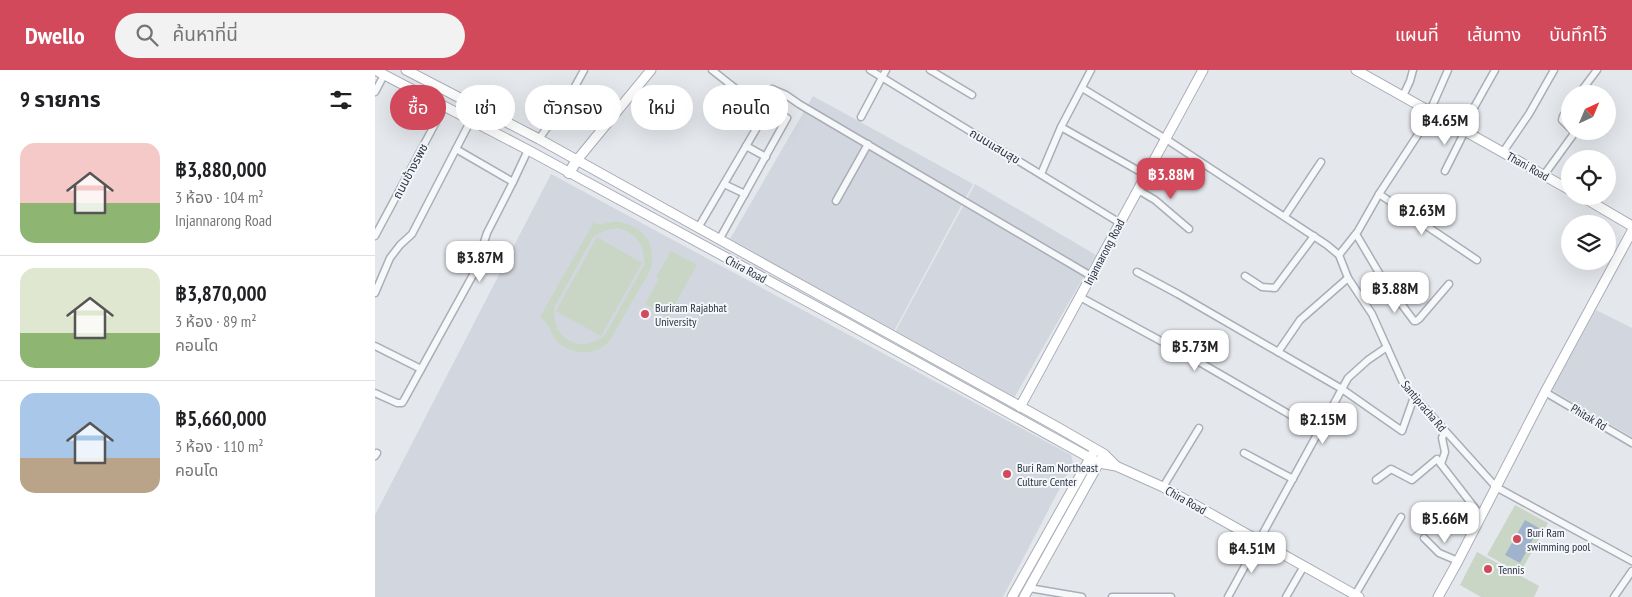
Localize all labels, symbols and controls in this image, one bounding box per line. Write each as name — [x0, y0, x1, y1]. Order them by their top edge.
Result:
search box — [115, 13, 465, 58]
text: Dwello — [25, 20, 85, 51]
icon: search — [133, 21, 161, 49]
text: ค้นหาที่นี่ — [173, 22, 238, 46]
text: แผนที่ — [1395, 23, 1439, 46]
text: เส้นทาง — [1467, 23, 1521, 46]
text: บันทึกไว้ — [1549, 23, 1607, 46]
chip: ซื้อ — [390, 85, 446, 130]
chip: เช่า — [456, 85, 515, 130]
chip: ตัวกรอง — [525, 85, 621, 130]
chip: ใหม่ — [631, 85, 693, 130]
chip: คอนโด — [703, 85, 788, 130]
north arrow — [1561, 85, 1616, 140]
map controls — [1561, 85, 1616, 270]
text: 9 รายการ — [20, 86, 101, 113]
icon: filters — [327, 86, 355, 114]
pin: ฿4.65M — [1404, 104, 1486, 146]
text: ฿4.65M — [1422, 110, 1468, 130]
street label: ถนนแสนสุข — [967, 125, 1023, 167]
street label: ถนนข้างรพช — [389, 141, 431, 201]
street label: Thani Road — [1504, 148, 1552, 184]
button: locate — [1561, 150, 1616, 205]
text: ฿3,880,000 — [175, 156, 267, 183]
pin: ฿3.88M — [1130, 158, 1212, 200]
icon: home — [60, 163, 120, 223]
text: ฿3.88M — [1148, 164, 1194, 184]
text: 3 ห้อง · 104 m² — [175, 187, 264, 207]
pin: ฿2.63M — [1381, 194, 1463, 236]
text: ฿2.63M — [1399, 200, 1445, 220]
text: Injannarong Road — [175, 210, 272, 230]
button: layers — [1561, 215, 1616, 270]
street label: Injannarong Road — [1080, 216, 1128, 288]
pin: ฿3.87M — [439, 240, 521, 283]
text: ฿3.87M — [457, 247, 503, 267]
street label: Chira Road — [723, 252, 769, 286]
pin: ฿3.88M — [1354, 272, 1436, 314]
text: ฿3.88M — [1372, 278, 1418, 298]
text: ฿3,870,000 — [175, 280, 267, 307]
icon: home — [60, 288, 120, 348]
place label: Buriram Rajabhat University — [655, 300, 727, 329]
marker: Buriram Rajabhat University — [639, 308, 651, 320]
text: 3 ห้อง · 89 m² — [175, 311, 256, 331]
pin: ฿5.73M — [1154, 330, 1236, 372]
text: คอนโด — [175, 335, 218, 355]
text: ฿5.73M — [1172, 336, 1218, 356]
street label: Santipracha Rd — [1398, 377, 1450, 435]
street label: Phitak Rd — [1568, 400, 1610, 434]
pin: ฿2.15M — [1282, 402, 1364, 445]
text: ฿5,660,000 — [175, 405, 267, 432]
text: ฿2.15M — [1300, 409, 1346, 429]
icon: home — [60, 413, 120, 473]
text: 3 ห้อง · 110 m² — [175, 436, 264, 456]
text: คอนโด — [175, 460, 218, 480]
place label: Buri Ram Northeast Culture Center — [1017, 460, 1099, 489]
marker: Buri Ram Northeast Culture Center — [1001, 468, 1013, 480]
street label: Chira Road — [1163, 483, 1209, 517]
pin: ฿5.66M — [1404, 502, 1486, 544]
text: ฿5.66M — [1422, 508, 1468, 528]
place label: Buri Ram swimming pool — [1527, 525, 1591, 554]
pin: ฿4.51M — [1211, 532, 1293, 574]
marker: Buri Ram swimming pool — [1511, 533, 1523, 545]
text: ฿4.51M — [1229, 538, 1275, 558]
place label: Tennis — [1498, 562, 1524, 577]
marker: Tennis — [1482, 563, 1494, 575]

